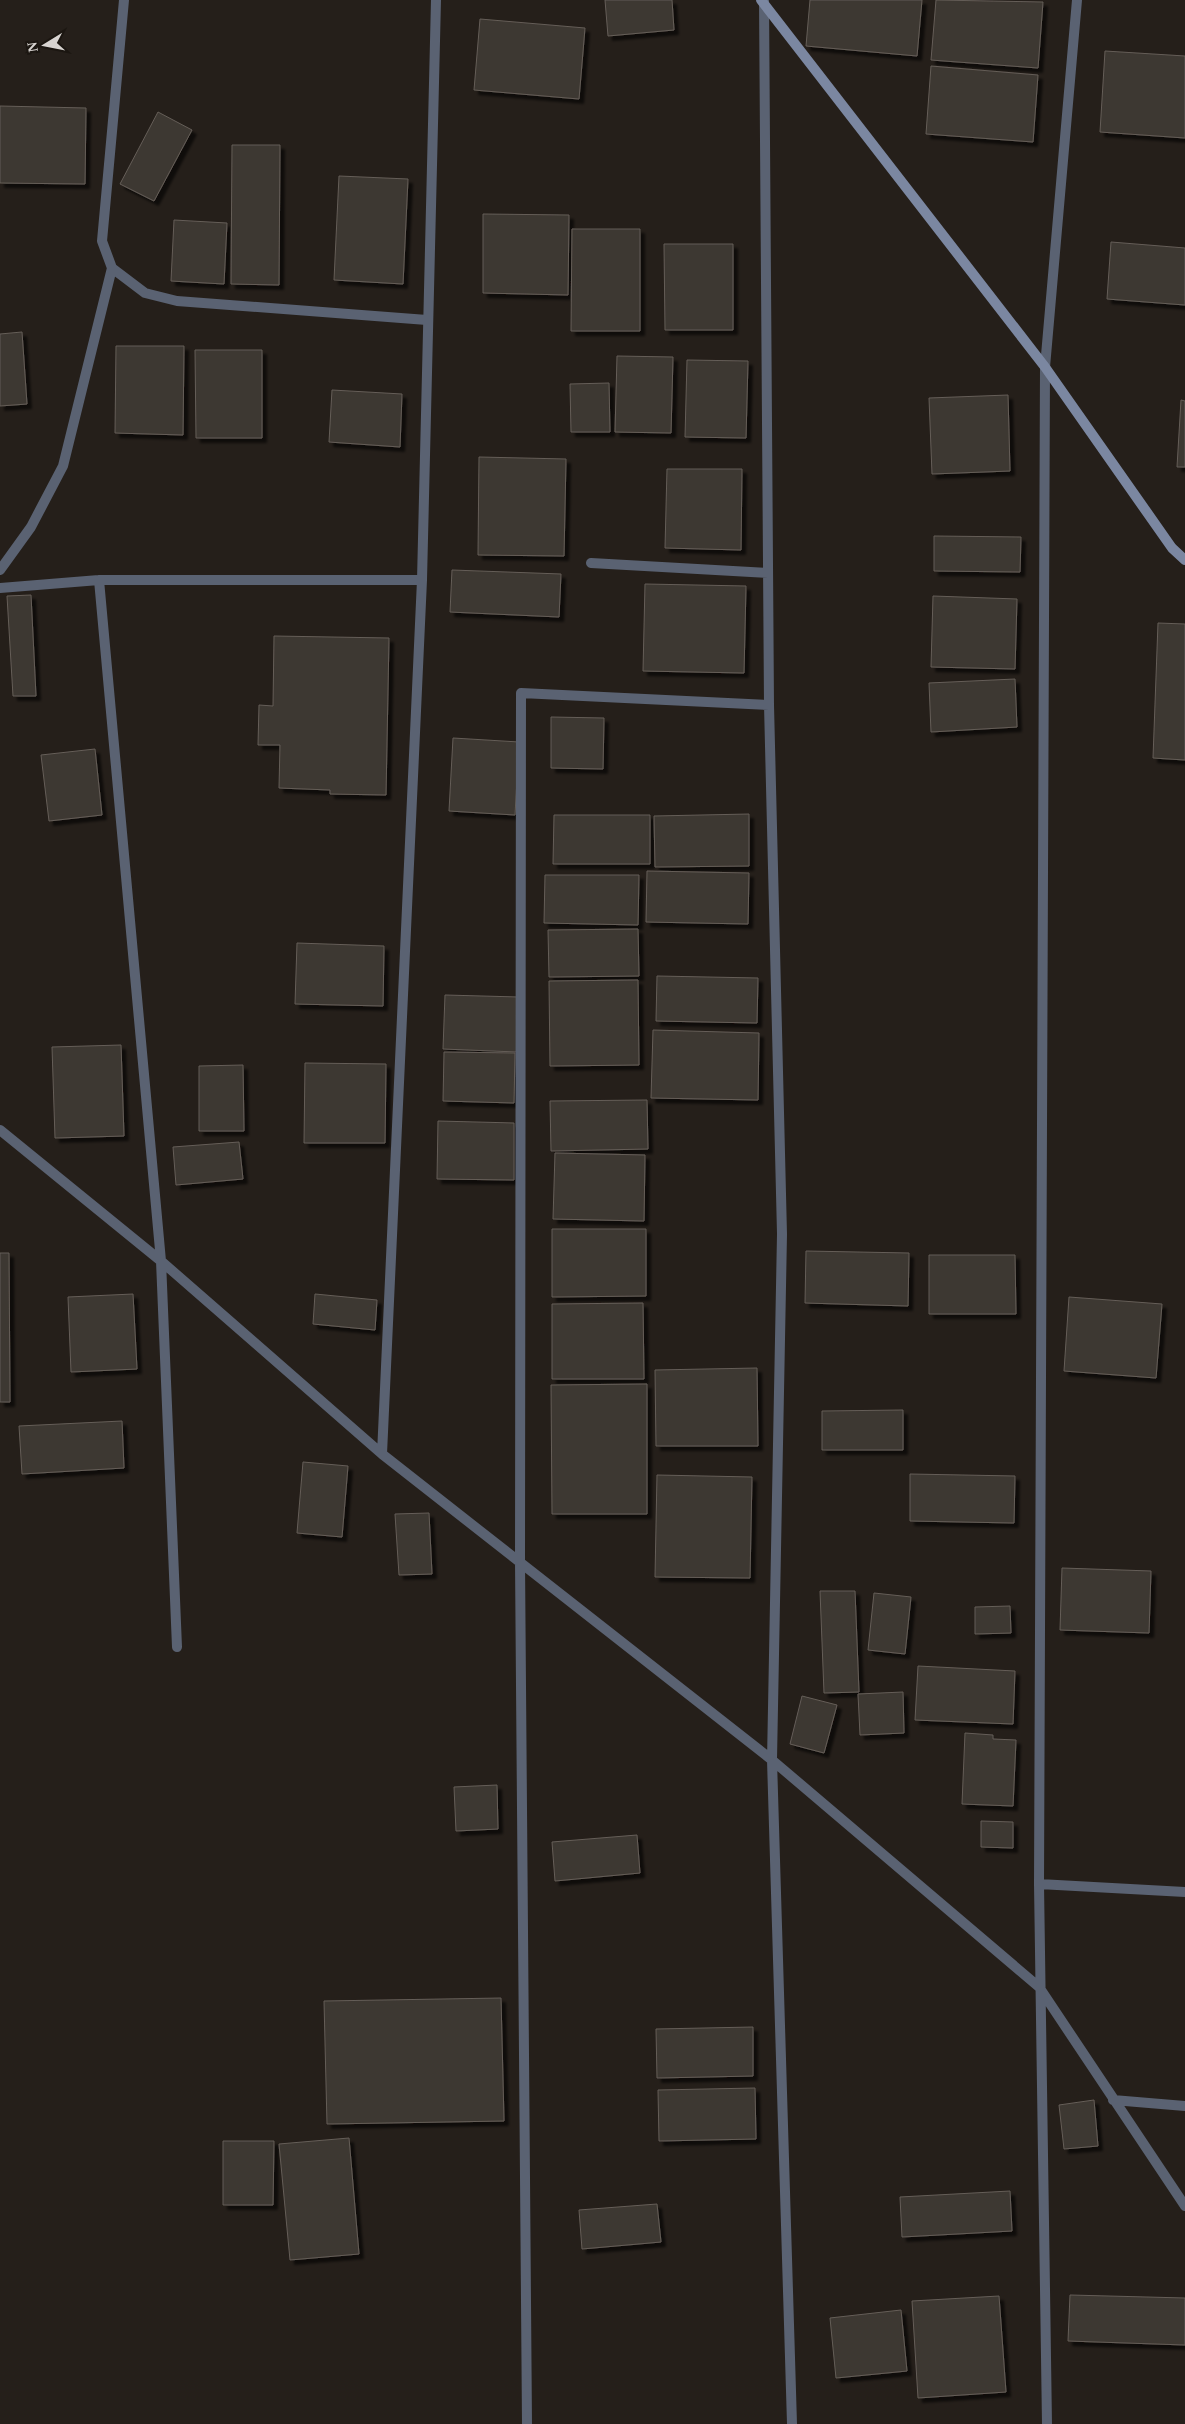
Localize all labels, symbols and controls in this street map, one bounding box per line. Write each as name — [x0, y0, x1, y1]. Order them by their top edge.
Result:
north arrow — [20, 20, 70, 70]
text: N — [24, 41, 41, 53]

